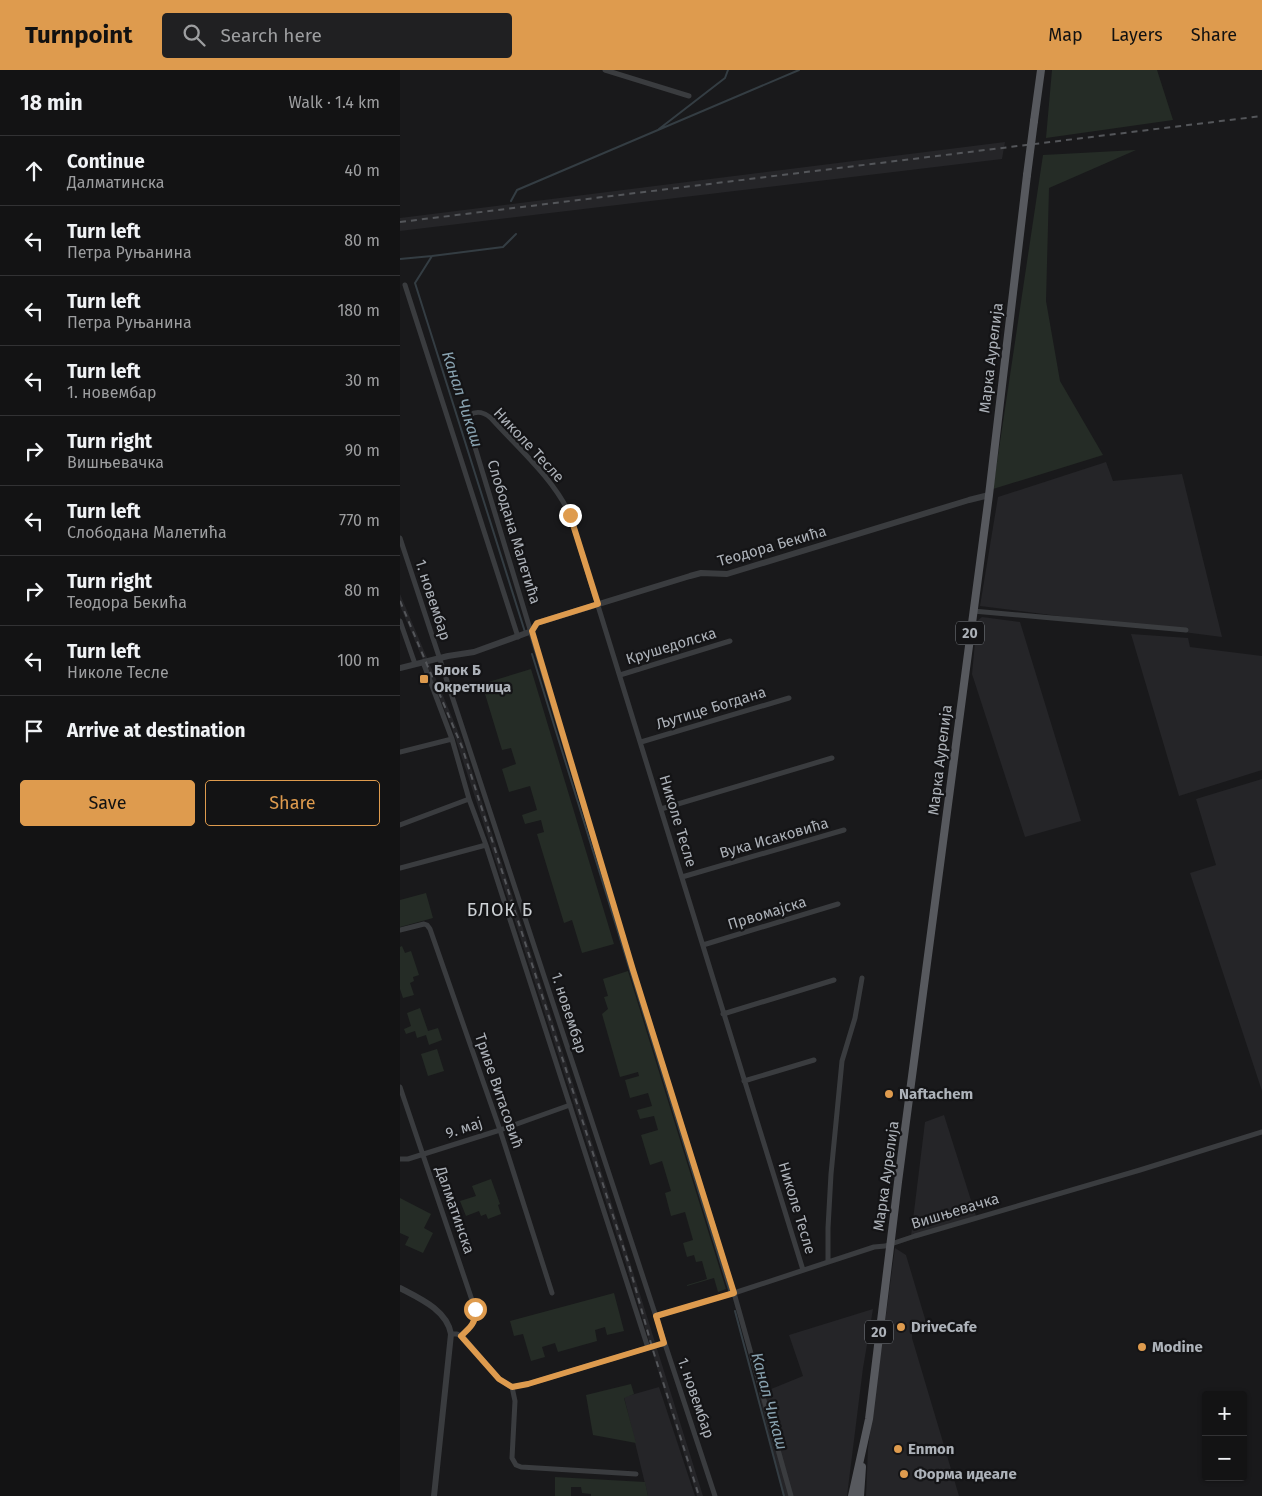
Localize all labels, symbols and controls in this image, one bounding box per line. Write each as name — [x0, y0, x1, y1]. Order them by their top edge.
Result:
search box — [162, 13, 512, 58]
text: Turnpoint — [25, 21, 132, 49]
icon: search — [180, 21, 208, 49]
text: Search here — [220, 24, 322, 47]
text: Map — [1048, 24, 1083, 46]
text: Layers — [1111, 24, 1163, 46]
text: Share — [1191, 24, 1237, 46]
text: 18 min — [20, 90, 83, 116]
text: Walk · 1.4 km — [289, 93, 380, 112]
text: Continue — [67, 150, 145, 173]
icon: ahead — [20, 157, 48, 185]
text: 40 m — [345, 161, 380, 180]
text: Далматинска — [67, 173, 165, 192]
text: Turn left — [67, 220, 141, 243]
icon: left — [20, 227, 48, 255]
text: 80 m — [344, 231, 380, 250]
text: Петра Руњанина — [67, 243, 192, 262]
text: Turn left — [67, 290, 141, 313]
icon: left — [20, 297, 48, 325]
text: 180 m — [337, 301, 380, 320]
street label: Марка Аурелија — [975, 302, 1007, 414]
text: Петра Руњанина — [67, 313, 192, 332]
water label: Канал Чикаш — [438, 349, 487, 450]
text: Turn left — [67, 360, 141, 383]
icon: left — [20, 367, 48, 395]
text: 30 m — [345, 371, 380, 390]
text: 1. новембар — [67, 383, 157, 402]
street label: Николе Тесле — [490, 404, 568, 486]
text: Turn right — [67, 430, 152, 453]
icon: right — [20, 437, 48, 465]
text: 90 m — [345, 441, 380, 460]
text: Вишњевачка — [67, 453, 164, 472]
street label: Слободана Малетића — [484, 458, 544, 606]
text: Turn left — [67, 500, 141, 523]
route end — [559, 504, 582, 527]
icon: left — [20, 507, 48, 535]
text: 770 m — [339, 511, 380, 530]
street label: Теодора Бекића — [715, 522, 829, 570]
text: Слободана Малетића — [67, 523, 227, 542]
street label: 1. новембар — [411, 557, 455, 643]
text: Turn right — [67, 570, 152, 593]
icon: right — [20, 577, 48, 605]
text: 80 m — [344, 581, 380, 600]
text: Теодора Бекића — [67, 593, 187, 612]
road number: 20 — [956, 622, 984, 644]
street label: Крушедолска — [624, 624, 718, 668]
text: Turn left — [67, 640, 141, 663]
icon: left — [20, 647, 48, 675]
text: 100 m — [337, 651, 380, 670]
place label: Блок Б Окретница — [434, 661, 511, 696]
text: Николе Тесле — [67, 663, 169, 682]
marker: Блок Б Окретница — [418, 673, 430, 685]
street label: Љутице Богдана — [654, 683, 768, 733]
street label: Марка Аурелија — [924, 704, 956, 816]
icon: arrive — [20, 717, 48, 745]
text: Arrive at destination — [67, 719, 246, 742]
street label: Николе Тесле — [655, 773, 701, 869]
button: Save — [20, 780, 195, 826]
button: Share — [205, 780, 380, 826]
street label: Вука Исаковића — [717, 814, 831, 862]
street label: Првомајска — [725, 892, 809, 934]
district label: БЛОК Б — [467, 899, 533, 921]
street label: 1. новембар — [547, 970, 591, 1056]
street label: Триве Витасовић — [471, 1031, 527, 1151]
place label: Naftachem — [899, 1085, 973, 1103]
marker: Naftachem — [883, 1088, 895, 1100]
street label: 9. мај — [443, 1114, 485, 1142]
street label: Марка Аурелија — [869, 1120, 903, 1232]
street label: Николе Тесле — [774, 1160, 820, 1256]
street label: Далматинска — [431, 1163, 478, 1256]
street label: Вишњевачка — [909, 1189, 1001, 1233]
route start — [464, 1298, 487, 1321]
place label: DriveCafe — [911, 1318, 977, 1336]
road number: 20 — [865, 1320, 893, 1344]
marker: DriveCafe — [895, 1321, 907, 1333]
place label: Modine — [1152, 1338, 1203, 1356]
marker: Modine — [1136, 1341, 1148, 1353]
water label: Канал Чикаш — [747, 1350, 792, 1452]
street label: 1. новембар — [674, 1355, 718, 1441]
map controls — [1202, 1391, 1247, 1481]
button: + — [1202, 1391, 1247, 1436]
button: − — [1202, 1436, 1247, 1481]
place label: Enmon — [908, 1440, 955, 1458]
marker: Enmon — [892, 1443, 904, 1455]
place label: Форма идеале — [914, 1465, 1017, 1483]
marker: Форма идеале — [898, 1468, 910, 1480]

